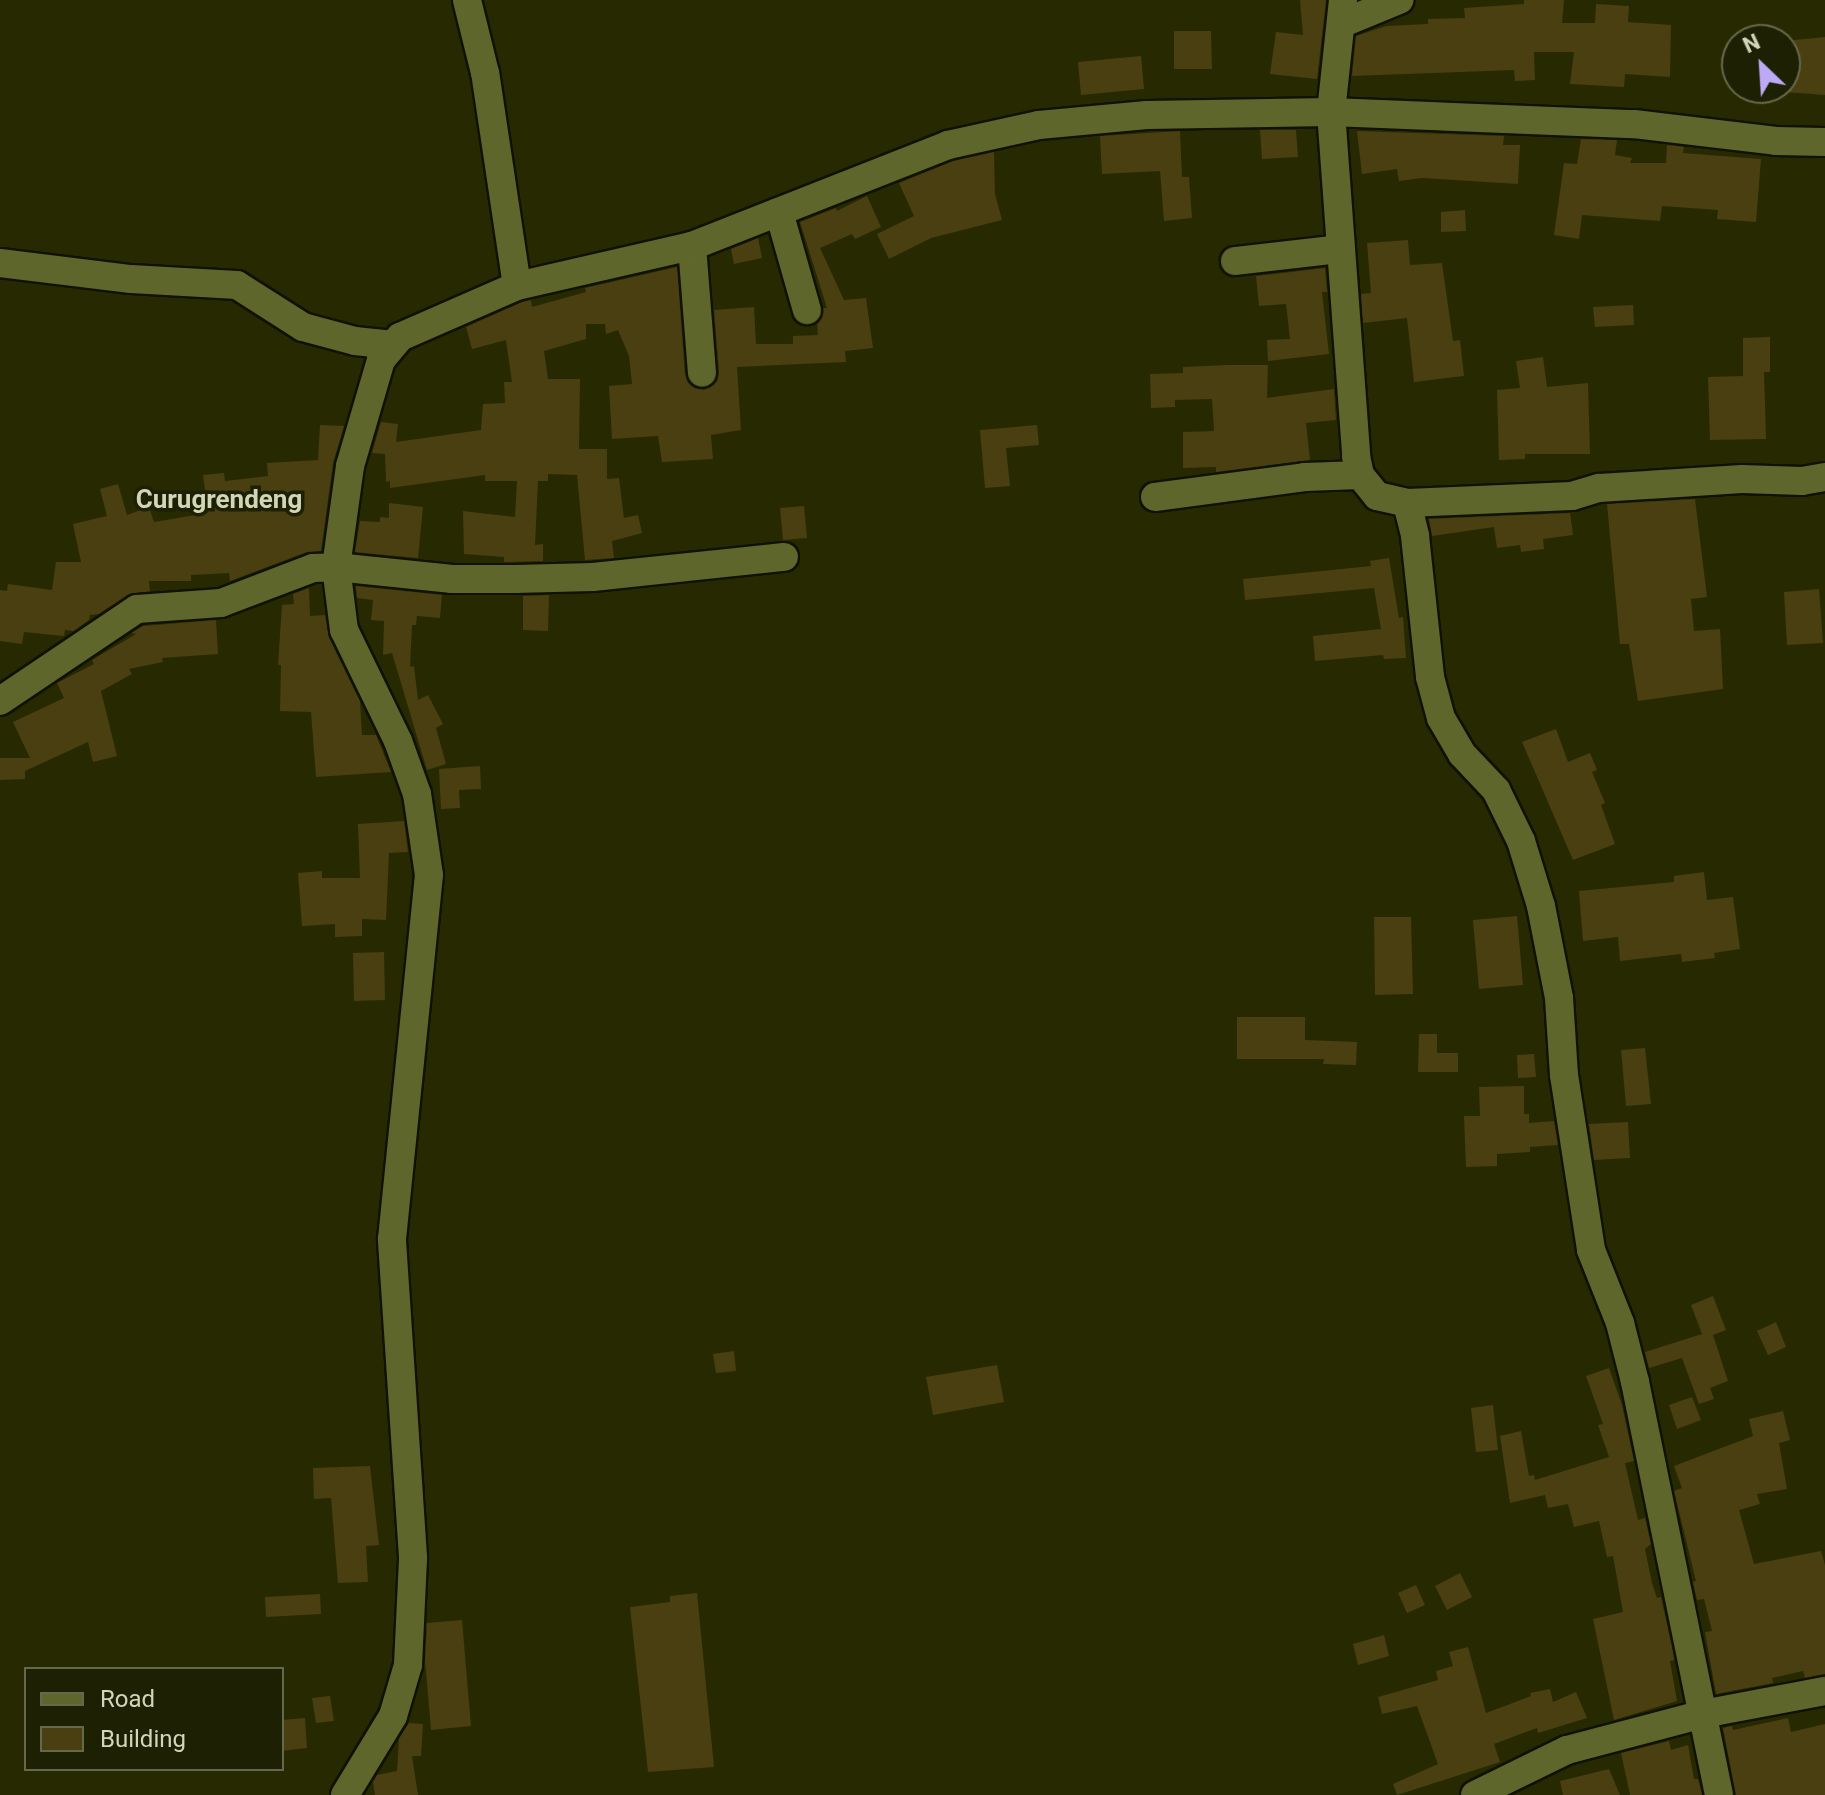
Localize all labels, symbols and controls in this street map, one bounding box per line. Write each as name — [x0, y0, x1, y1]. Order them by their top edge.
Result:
north arrow — [1721, 24, 1801, 104]
text: N — [1739, 29, 1764, 58]
district label: Curugrendeng — [136, 484, 302, 516]
legend — [24, 1667, 284, 1771]
text: Road — [100, 1685, 155, 1713]
text: Building — [100, 1725, 186, 1753]

